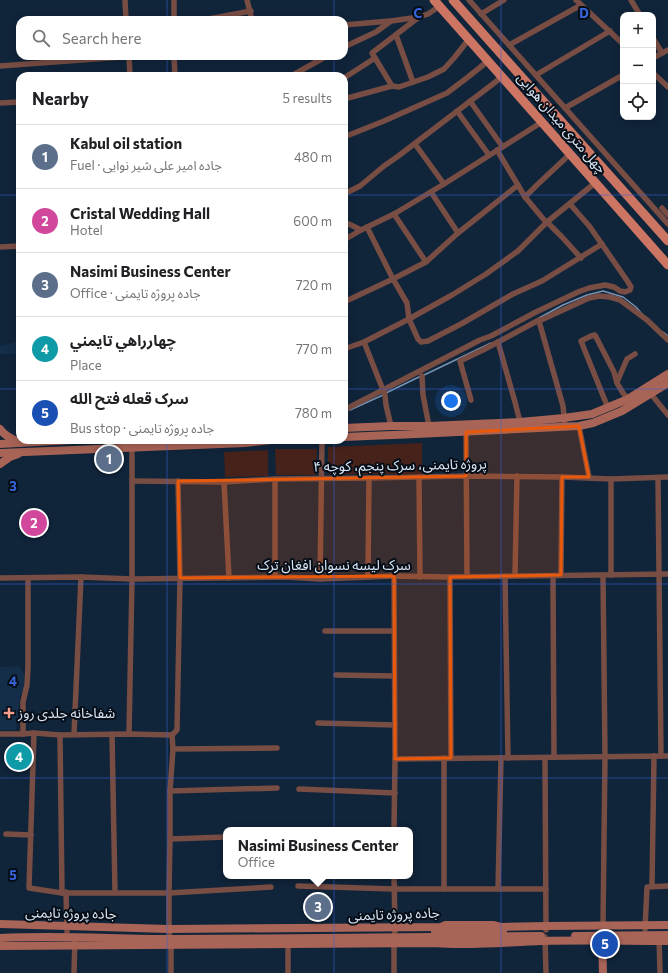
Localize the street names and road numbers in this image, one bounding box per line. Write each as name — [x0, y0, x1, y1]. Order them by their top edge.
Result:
street label: چهل متری میدان هوایی — [513, 69, 611, 178]
street label: پروژه تایمنی، سرک پنجم، کوچه ۴ — [313, 454, 487, 478]
street label: سرک لیسه نسوان افغان‌ ترک — [257, 556, 411, 574]
street label: جاده پروژه تایمنی — [25, 903, 117, 924]
street label: جاده پروژه تایمنی — [348, 903, 440, 926]

